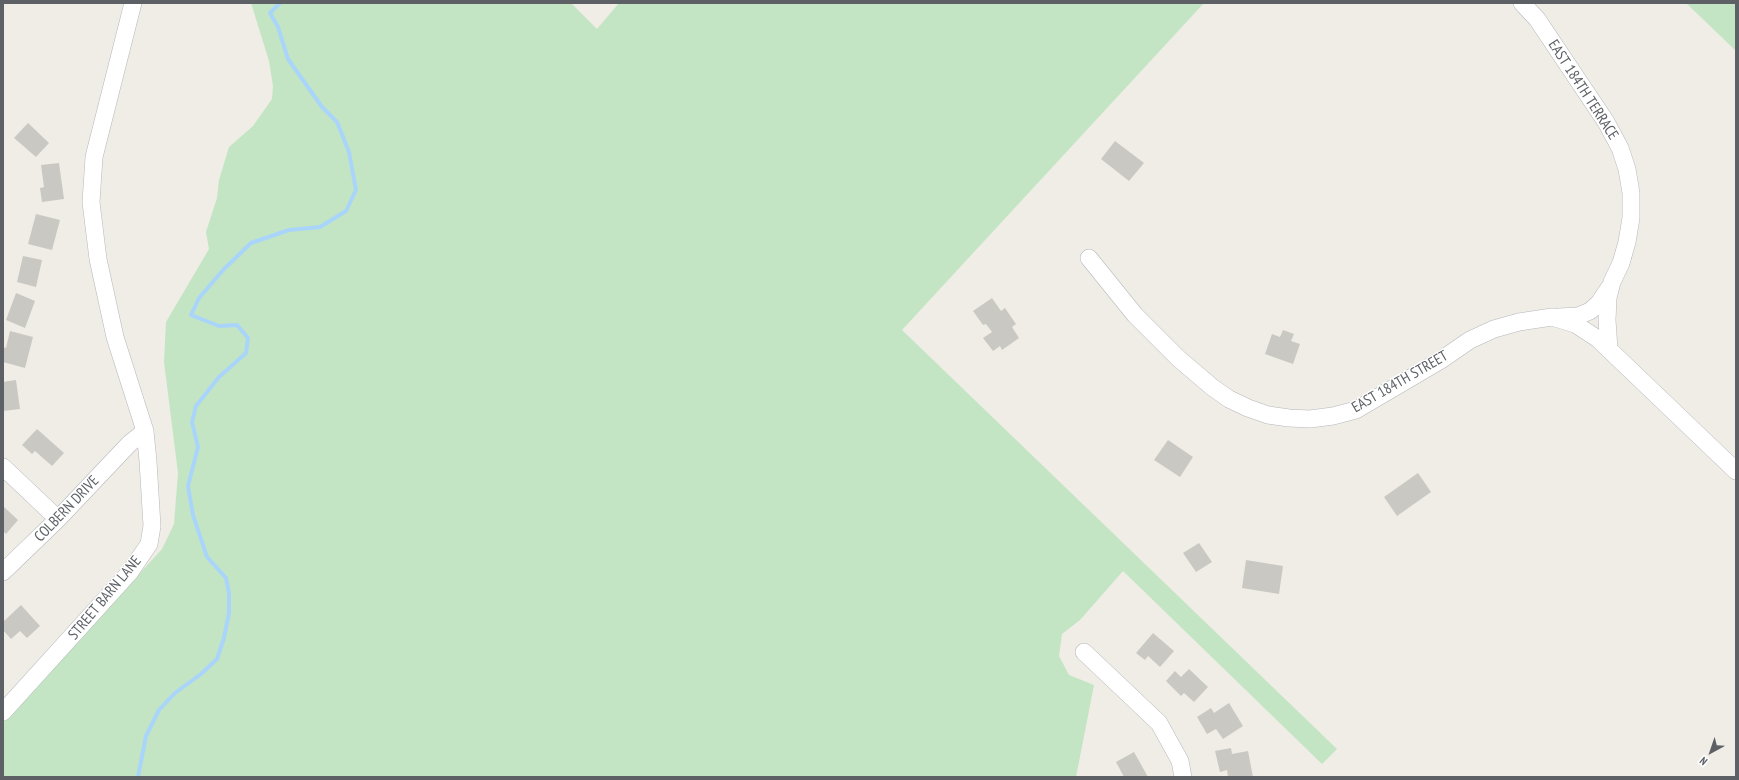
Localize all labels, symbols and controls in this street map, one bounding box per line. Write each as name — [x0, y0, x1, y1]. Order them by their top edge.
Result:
street label: EAST 184TH TERRACE — [1544, 37, 1622, 143]
street label: EAST 184TH STREET — [1349, 347, 1451, 417]
street label: COLBERN DRIVE — [31, 472, 103, 546]
street label: STREET BARN LANE — [65, 553, 145, 643]
north arrow — [1691, 732, 1731, 772]
text: N — [1697, 754, 1710, 768]

